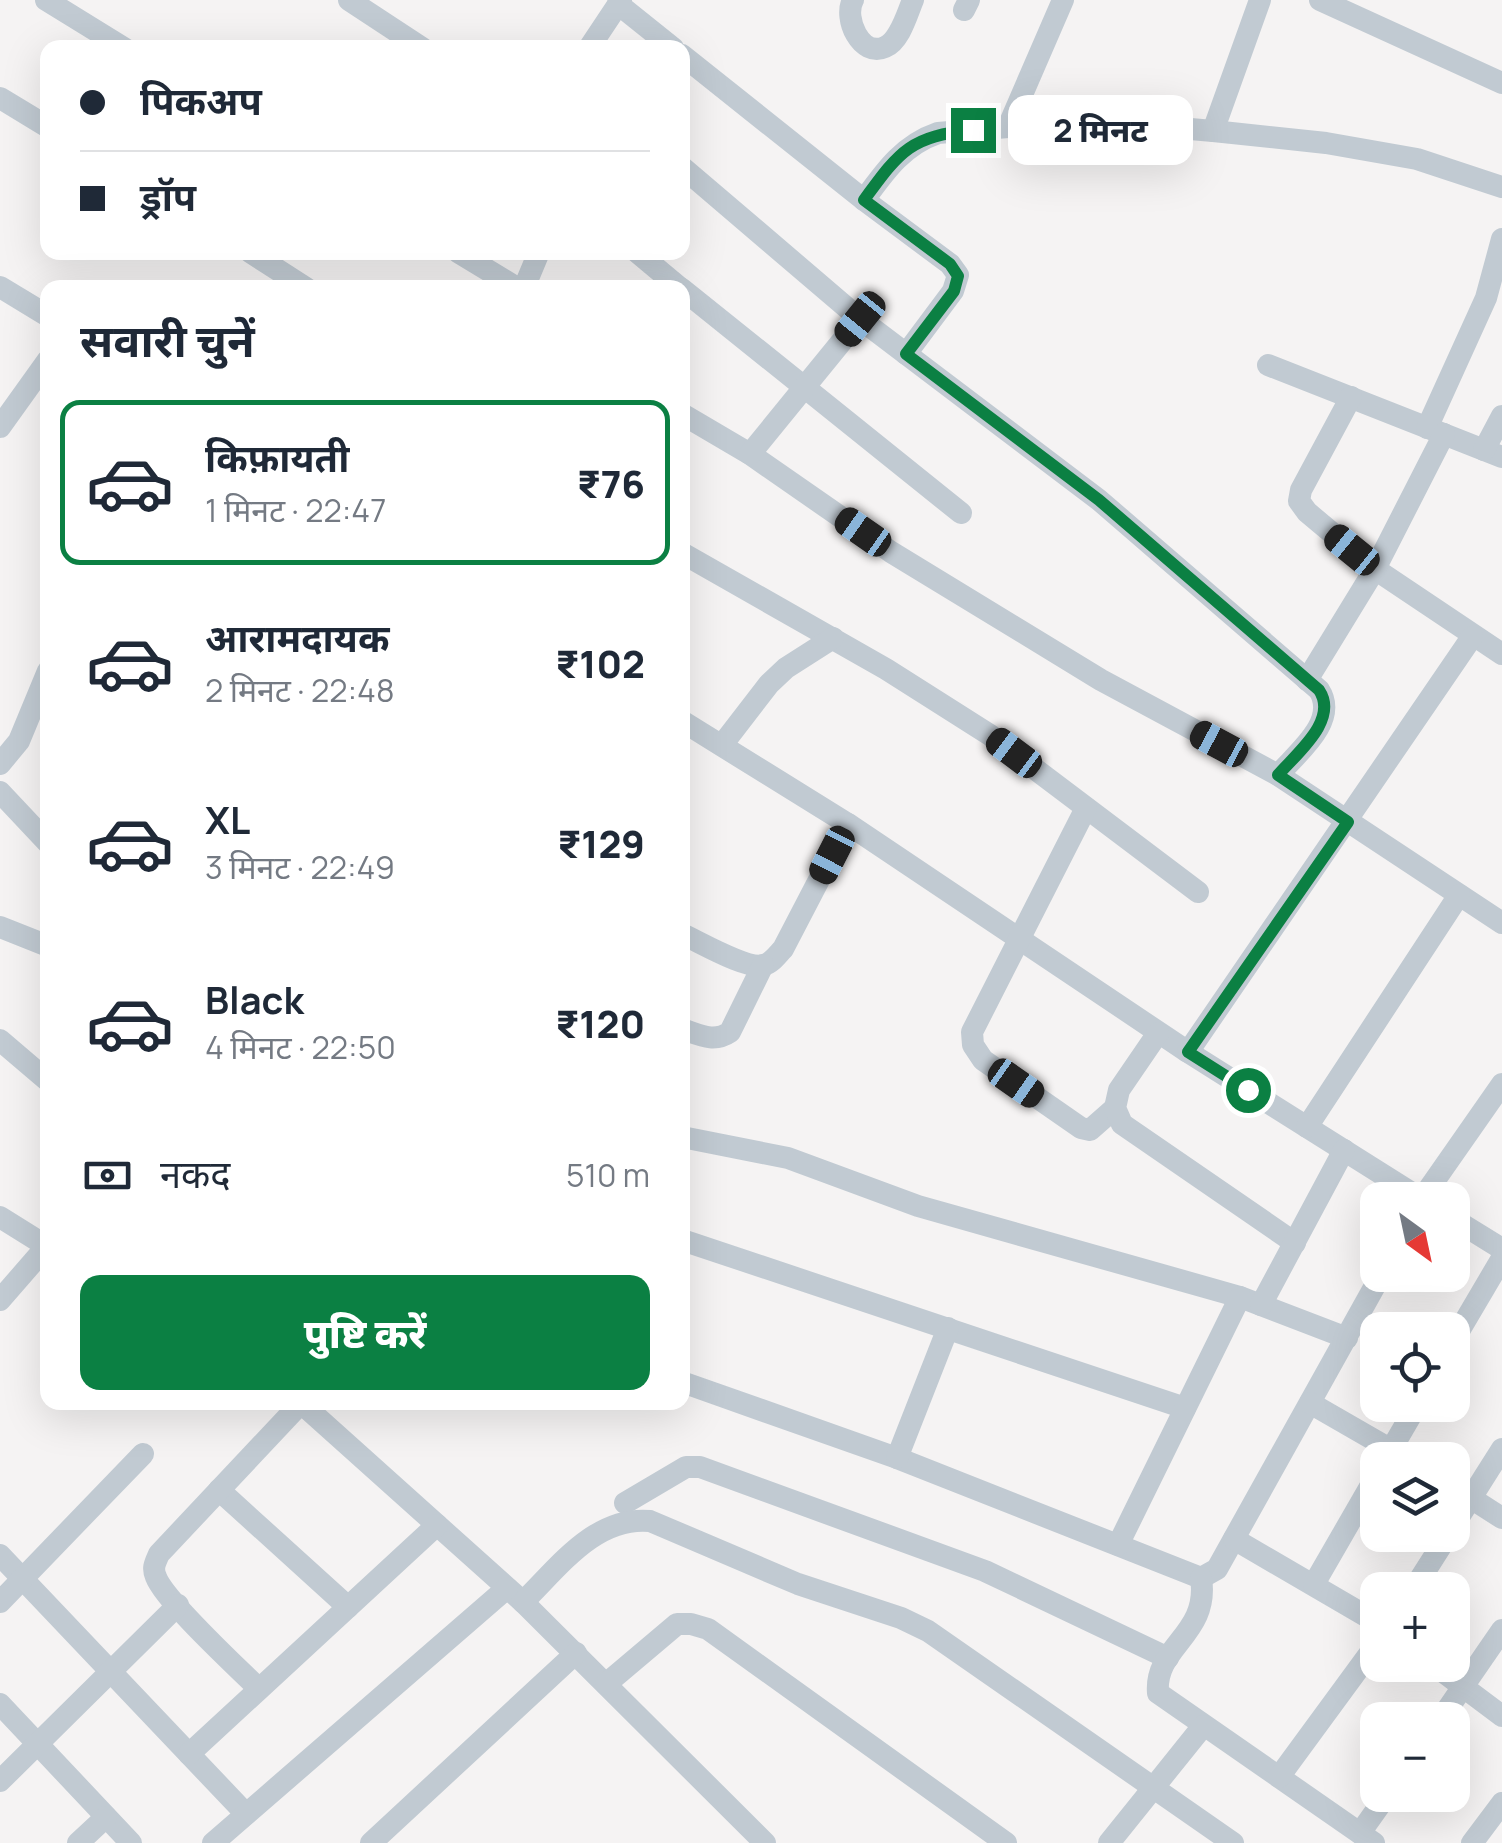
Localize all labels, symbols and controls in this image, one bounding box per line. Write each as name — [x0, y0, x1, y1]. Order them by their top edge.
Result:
text: पिकअप — [140, 74, 262, 126]
callout: 2 मिनट — [1008, 95, 1193, 165]
route end — [951, 108, 996, 153]
text: 2 मिनट — [1053, 108, 1148, 152]
text: ड्रॉप — [140, 170, 196, 222]
car — [829, 286, 891, 352]
text: सवारी चुनें — [80, 309, 255, 371]
text: किफ़ायती — [205, 431, 349, 483]
icon: car — [85, 438, 175, 528]
text: ₹76 — [577, 457, 645, 509]
text: 1 मिनट · 22:47 — [205, 488, 386, 532]
car — [830, 503, 896, 561]
car — [1319, 519, 1385, 581]
text: आरामदायक — [205, 611, 389, 663]
icon: car — [85, 618, 175, 708]
text: ₹102 — [555, 637, 645, 689]
text: 2 मिनट · 22:48 — [205, 668, 395, 712]
car — [1185, 717, 1253, 771]
car — [981, 723, 1047, 783]
text: XL — [205, 793, 250, 845]
icon: car — [85, 798, 175, 888]
text: ₹129 — [557, 817, 645, 869]
car — [805, 821, 859, 889]
text: 3 मिनट · 22:49 — [205, 845, 395, 889]
text: Black — [205, 973, 304, 1025]
icon: car — [85, 978, 175, 1068]
text: ₹120 — [555, 997, 645, 1049]
text: 4 मिनट · 22:50 — [205, 1025, 396, 1069]
car — [983, 1054, 1049, 1112]
route start — [1226, 1068, 1271, 1113]
text: नकद — [160, 1147, 230, 1199]
icon: cash — [80, 1148, 135, 1203]
text: 510 m — [566, 1153, 650, 1197]
north arrow — [1360, 1182, 1470, 1292]
map controls — [1360, 1182, 1470, 1812]
button: पुष्टि करें — [80, 1275, 650, 1390]
button: locate — [1360, 1312, 1470, 1422]
button: layers — [1360, 1442, 1470, 1552]
button: + — [1360, 1572, 1470, 1682]
button: − — [1360, 1702, 1470, 1812]

